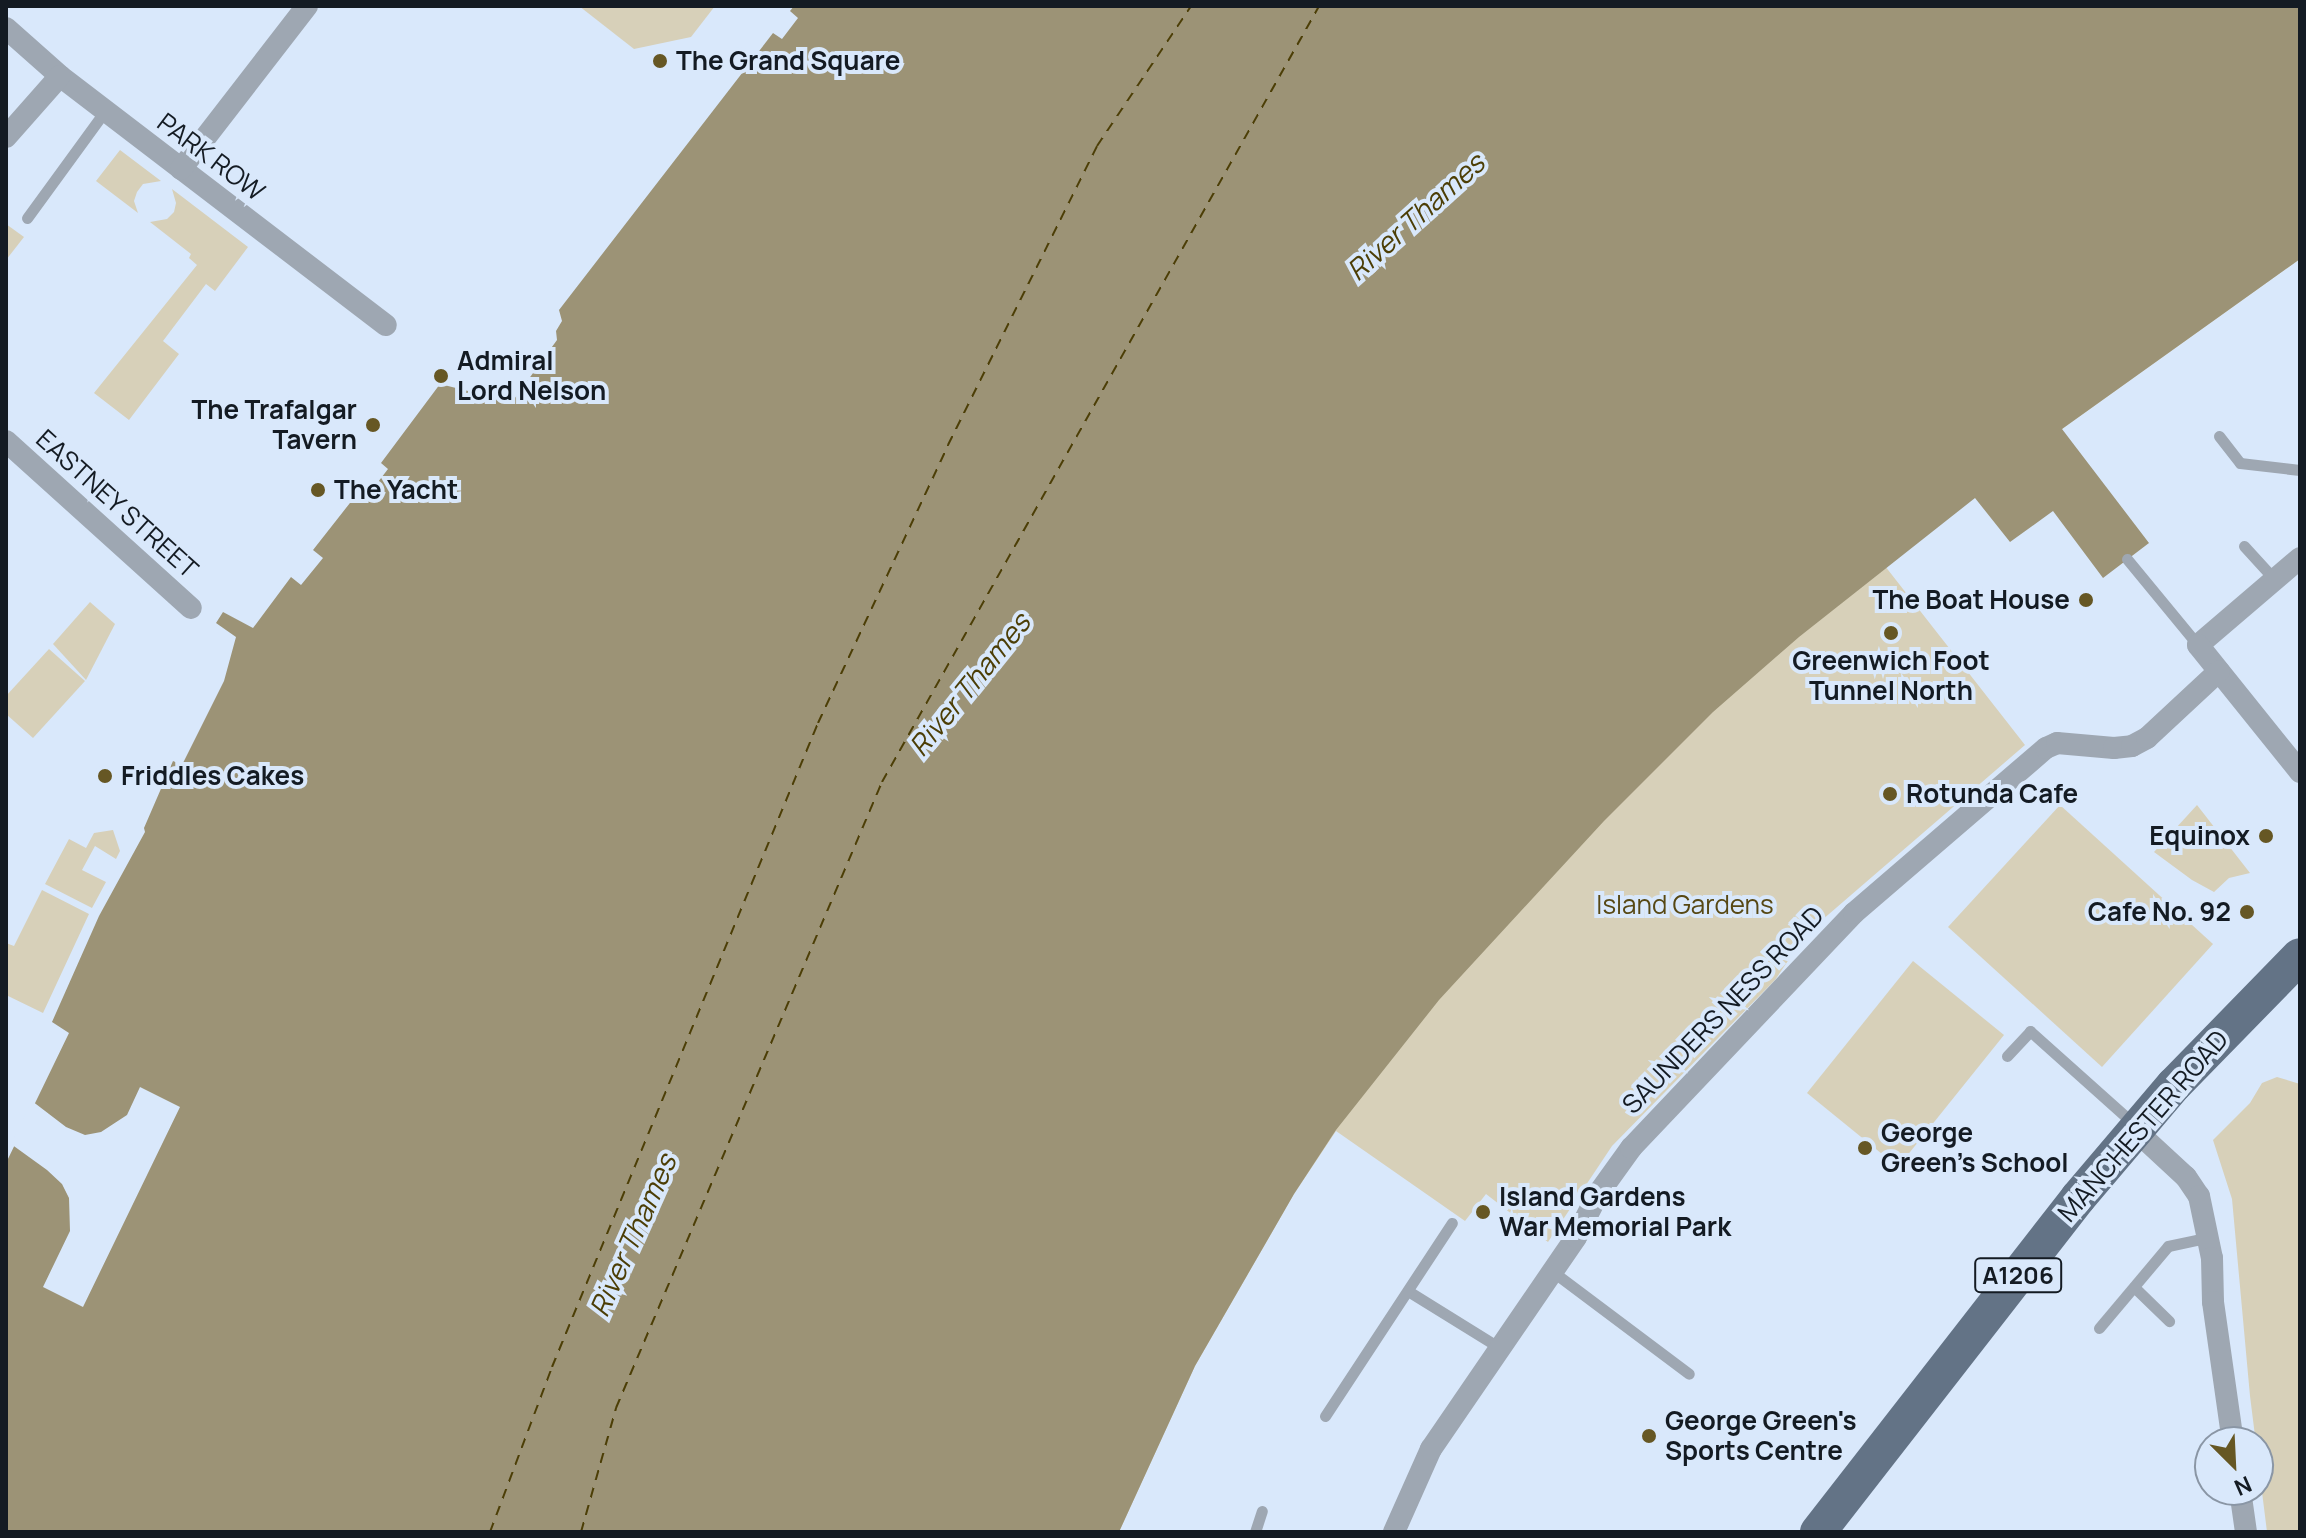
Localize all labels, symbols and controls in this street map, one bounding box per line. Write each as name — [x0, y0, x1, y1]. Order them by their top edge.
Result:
place label: The Grand Square — [676, 45, 900, 77]
marker: The Grand Square — [651, 52, 669, 70]
street label: PARK ROW — [151, 106, 271, 208]
water label: River Thames — [1339, 145, 1491, 287]
place label: Admiral Lord Nelson — [457, 345, 606, 406]
marker: Admiral Lord Nelson — [432, 367, 450, 385]
place label: The Trafalgar Tavern — [192, 394, 357, 456]
marker: The Trafalgar Tavern — [364, 416, 382, 434]
street label: EASTNEY STREET — [29, 423, 205, 585]
place label: The Yacht — [334, 474, 458, 506]
marker: The Yacht — [309, 481, 327, 499]
place label: The Boat House — [1872, 584, 2070, 616]
marker: The Boat House — [2077, 591, 2095, 609]
water label: River Thames — [901, 606, 1037, 762]
marker: Greenwich Foot Tunnel North — [1882, 624, 1900, 642]
place label: Greenwich Foot Tunnel North — [1792, 645, 1990, 706]
place label: Friddles Cakes — [121, 760, 304, 792]
marker: Friddles Cakes — [96, 767, 114, 785]
place label: Rotunda Cafe — [1906, 778, 2078, 810]
marker: Rotunda Cafe — [1881, 785, 1899, 803]
place label: Equinox — [2149, 820, 2250, 852]
marker: Equinox — [2257, 827, 2275, 845]
park label: Island Gardens — [1596, 889, 1774, 921]
place label: Cafe No. 92 — [2088, 896, 2231, 928]
street label: SAUNDERS NESS ROAD — [1616, 900, 1830, 1120]
marker: Cafe No. 92 — [2238, 903, 2256, 921]
street label: MANCHESTER ROAD — [2051, 1024, 2235, 1228]
place label: George Green's School — [1881, 1117, 2068, 1178]
marker: George Green's School — [1856, 1139, 1874, 1157]
water label: River Thames — [581, 1149, 683, 1321]
place label: Island Gardens War Memorial Park — [1499, 1181, 1731, 1242]
marker: Island Gardens War Memorial Park — [1474, 1203, 1492, 1221]
road number: A1206 — [1974, 1255, 2062, 1295]
place label: George Green's Sports Centre — [1665, 1405, 1857, 1466]
north arrow — [2194, 1426, 2274, 1506]
marker: George Green's Sports Centre — [1640, 1427, 1658, 1445]
text: N — [2230, 1469, 2256, 1503]

